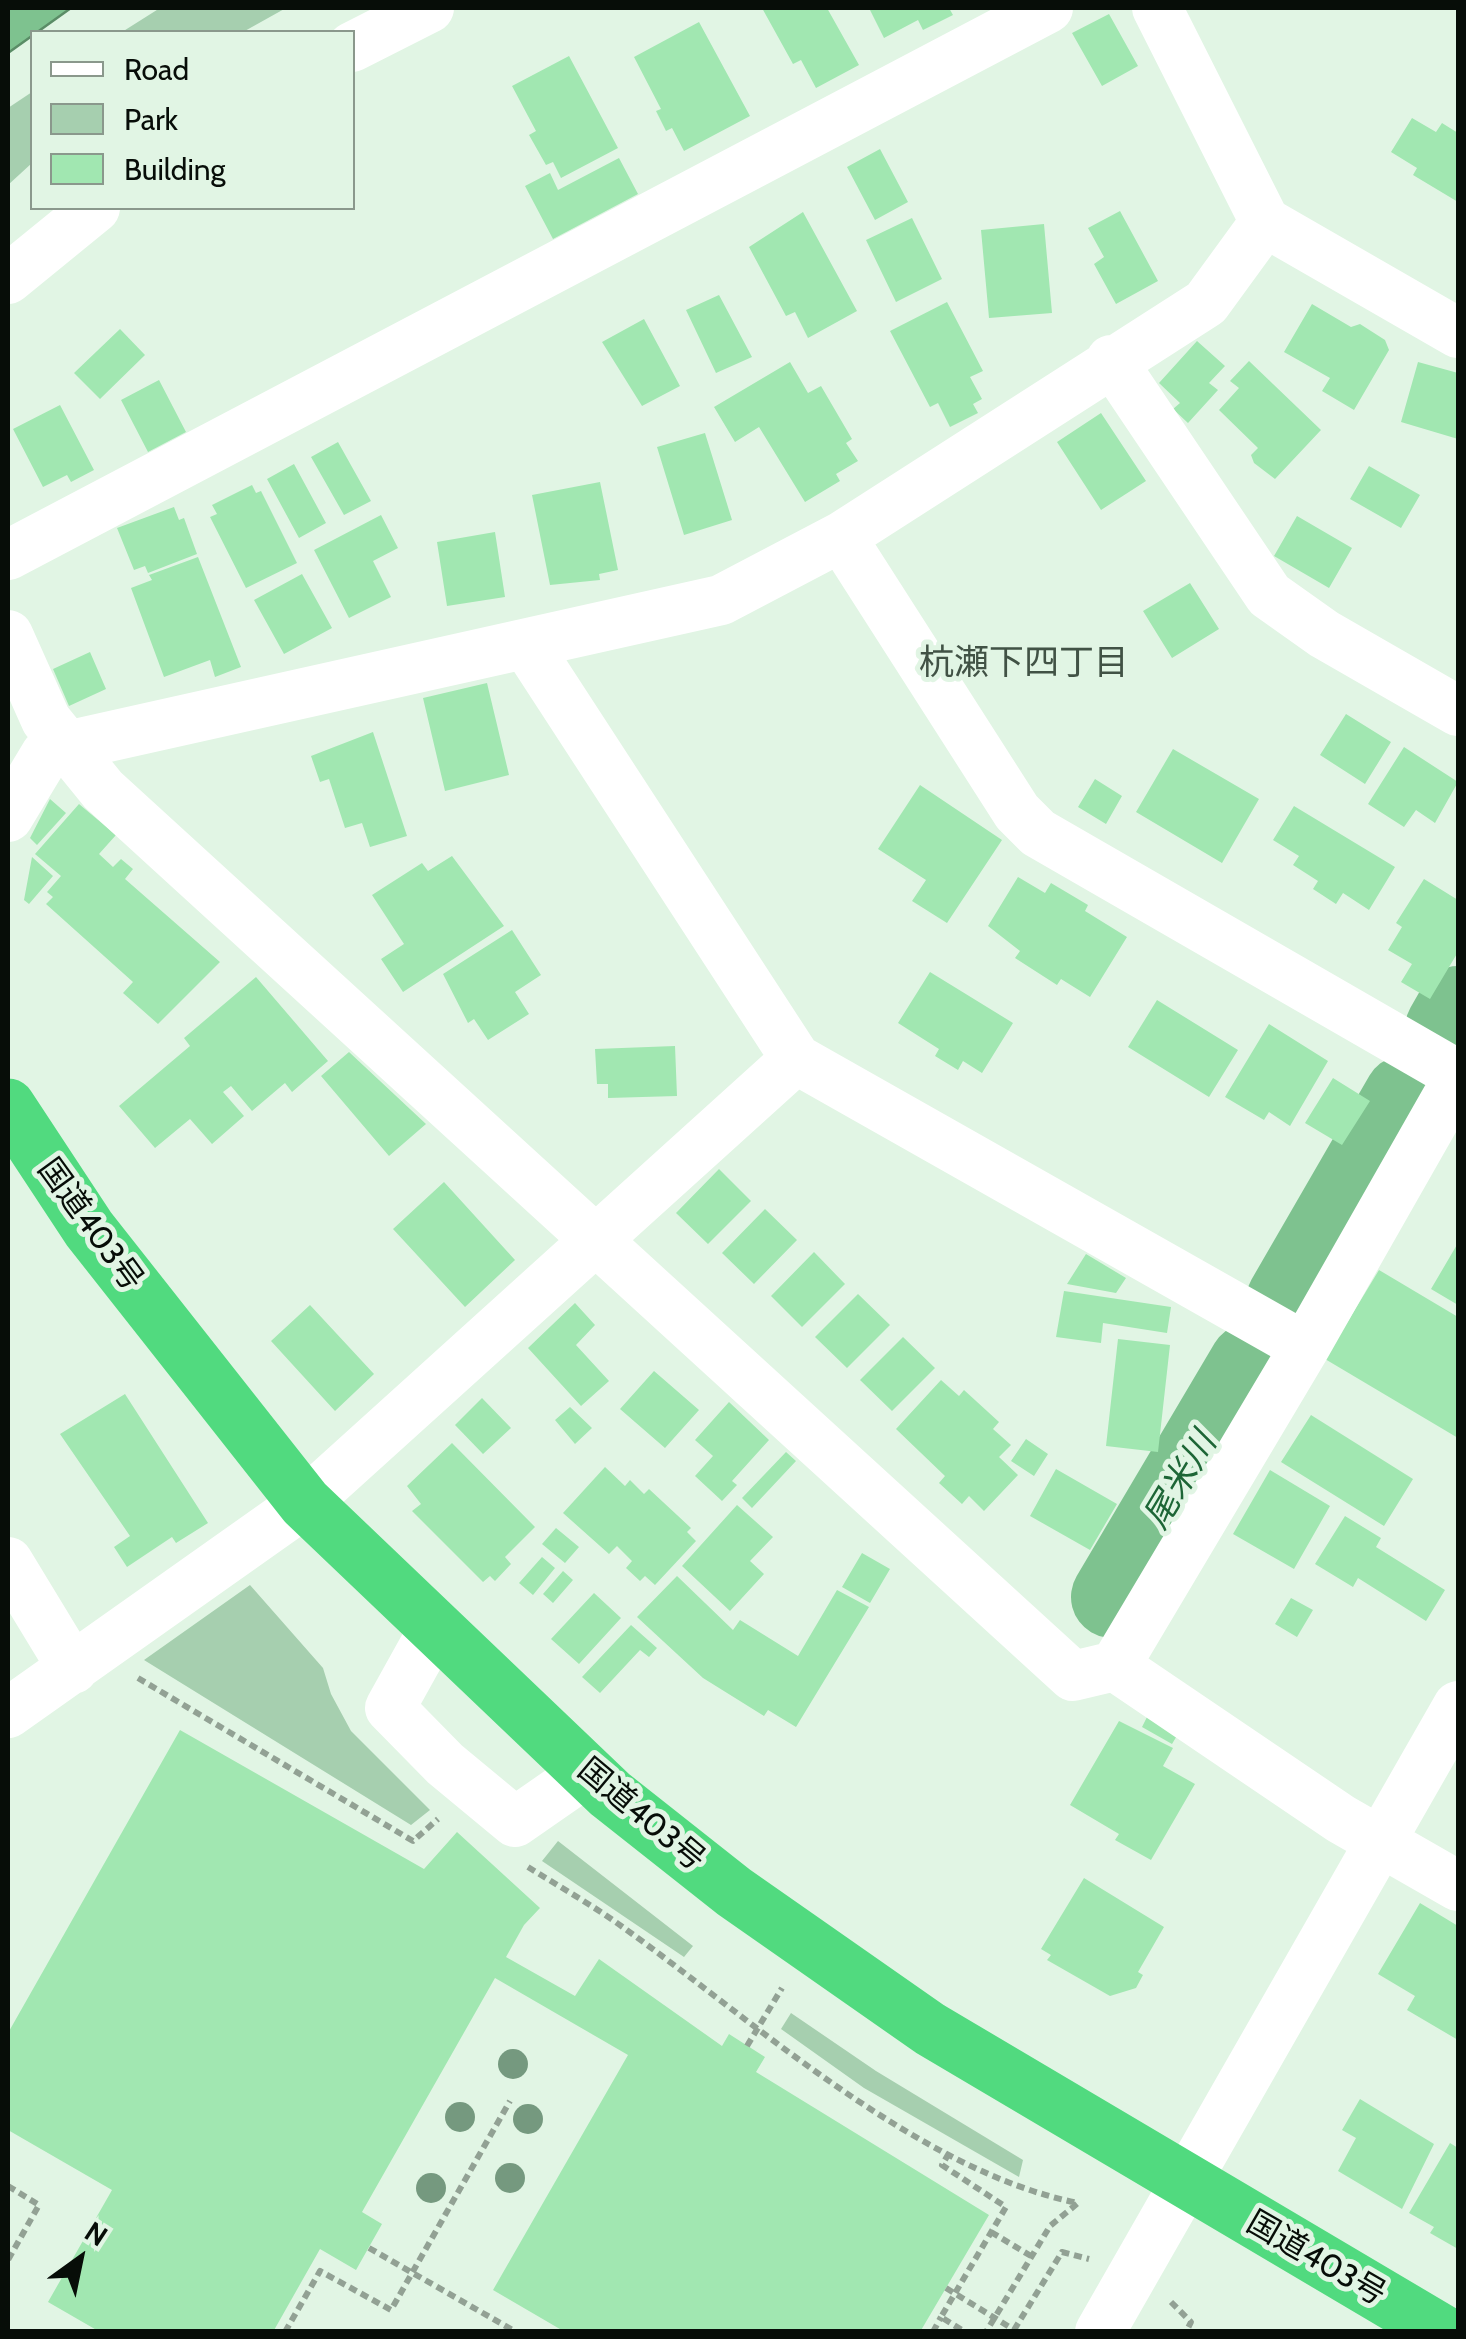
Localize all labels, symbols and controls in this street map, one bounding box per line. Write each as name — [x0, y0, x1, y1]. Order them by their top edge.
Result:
legend — [30, 30, 355, 210]
text: Road — [124, 51, 189, 88]
text: Park — [124, 101, 178, 138]
text: Building — [124, 151, 226, 188]
district label: 杭瀬下四丁目 — [919, 643, 1129, 685]
street label: 国道403号 — [29, 1151, 151, 1299]
water label: 尾米川 — [1136, 1425, 1226, 1537]
street label: 国道403号 — [570, 1751, 712, 1879]
street label: 国道403号 — [1240, 2204, 1392, 2314]
north arrow — [30, 2209, 130, 2309]
text: N — [79, 2214, 114, 2253]

